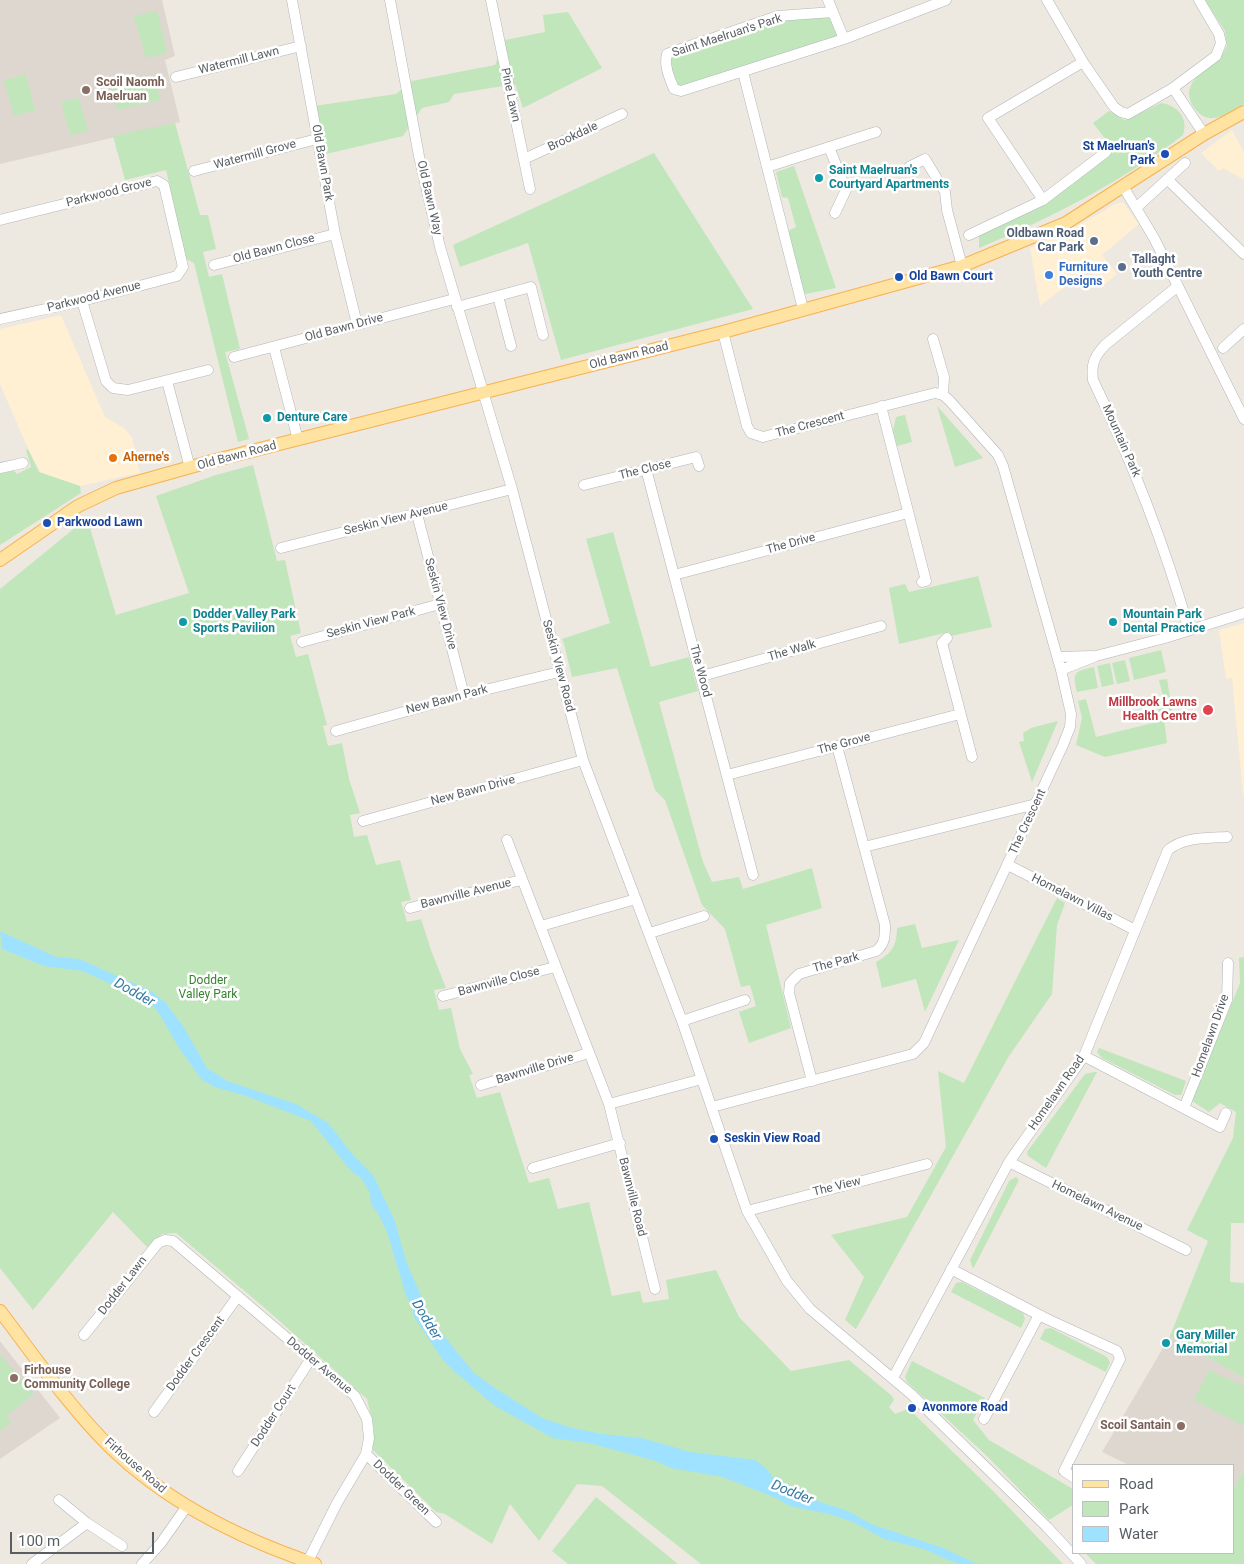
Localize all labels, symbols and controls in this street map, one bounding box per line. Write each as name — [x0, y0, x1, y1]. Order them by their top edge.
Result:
street label: Saint Maelruan's Park — [670, 11, 784, 61]
street label: Watermill Lawn — [197, 44, 281, 78]
street label: Pine Lawn — [497, 67, 523, 123]
place label: Scoil Naomh Maelruan — [96, 76, 165, 104]
marker: Scoil Naomh Maelruan — [80, 84, 92, 96]
street label: Brookdale — [546, 119, 600, 155]
street label: Old Bawn Park — [308, 123, 336, 203]
street label: Watermill Grove — [212, 137, 298, 173]
place label: St Maelruan's Park — [1083, 140, 1155, 168]
marker: St Maelruan's Park — [1159, 148, 1171, 160]
street label: Old Bawn Way — [413, 159, 445, 237]
place label: Saint Maelruan's Courtyard Apartments — [829, 164, 949, 192]
marker: Saint Maelruan's Courtyard Apartments — [813, 172, 825, 184]
street label: Parkwood Grove — [65, 175, 153, 211]
place label: Oldbawn Road Car Park — [1006, 227, 1084, 255]
street label: Old Bawn Close — [232, 231, 316, 267]
marker: Oldbawn Road Car Park — [1088, 235, 1100, 247]
place label: Tallaght Youth Centre — [1132, 253, 1202, 281]
place label: Furniture Designs — [1059, 261, 1108, 289]
marker: Tallaght Youth Centre — [1116, 261, 1128, 273]
marker: Furniture Designs — [1043, 269, 1055, 281]
place label: Old Bawn Court — [909, 270, 993, 284]
marker: Old Bawn Court — [893, 271, 905, 283]
street label: Parkwood Avenue — [46, 278, 142, 316]
street label: Old Bawn Drive — [303, 311, 385, 345]
street label: Old Bawn Road — [588, 339, 670, 373]
street label: Mountain Park — [1099, 403, 1143, 479]
street label: The Crescent — [774, 409, 846, 441]
place label: Denture Care — [277, 411, 348, 425]
marker: Denture Care — [261, 412, 273, 424]
street label: Old Bawn Road — [196, 439, 278, 473]
place label: Aherne's — [123, 451, 169, 465]
marker: Aherne's — [107, 452, 119, 464]
street label: The Close — [617, 457, 673, 483]
street label: Seskin View Avenue — [343, 499, 449, 539]
place label: Parkwood Lawn — [57, 516, 142, 530]
marker: Parkwood Lawn — [41, 517, 53, 529]
street label: The Drive — [765, 531, 817, 557]
street label: Seskin View Drive — [421, 557, 459, 651]
street label: Seskin View Park — [325, 604, 417, 642]
place label: Dodder Valley Park Sports Pavilion — [193, 608, 296, 636]
place label: Mountain Park Dental Practice — [1123, 608, 1205, 636]
marker: Dodder Valley Park Sports Pavilion — [177, 616, 189, 628]
marker: Mountain Park Dental Practice — [1107, 616, 1119, 628]
street label: Seskin View Road — [539, 618, 577, 714]
street label: The Walk — [766, 637, 818, 665]
street label: The Wood — [686, 643, 714, 699]
street label: New Bawn Park — [405, 682, 489, 718]
place label: Millbrook Lawns Health Centre — [1108, 696, 1197, 724]
marker: Millbrook Lawns Health Centre — [1201, 703, 1215, 717]
street label: The Grove — [816, 730, 872, 758]
street label: New Bawn Drive — [429, 773, 517, 809]
street label: The Crescent — [1007, 787, 1049, 857]
street label: Homelawn Villas — [1029, 871, 1115, 925]
street label: Bawnville Avenue — [419, 876, 513, 912]
street label: The Park — [811, 950, 861, 976]
street label: Bawnville Close — [457, 964, 541, 1000]
park label: Dodder Valley Park — [179, 974, 237, 1002]
water label: Dodder — [111, 975, 157, 1011]
street label: Homelawn Drive — [1189, 993, 1233, 1079]
street label: Bawnville Drive — [494, 1050, 576, 1088]
street label: Homelawn Road — [1026, 1053, 1088, 1133]
place label: Seskin View Road — [724, 1132, 820, 1146]
marker: Seskin View Road — [708, 1133, 720, 1145]
street label: Bawnville Road — [615, 1156, 649, 1238]
street label: The View — [811, 1174, 863, 1200]
street label: Homelawn Avenue — [1049, 1178, 1145, 1234]
street label: Dodder Lawn — [96, 1254, 150, 1318]
water label: Dodder — [408, 1297, 444, 1343]
street label: Dodder Crescent — [164, 1314, 228, 1394]
place label: Gary Miller Memorial — [1176, 1329, 1235, 1357]
street label: Dodder Avenue — [283, 1334, 355, 1398]
marker: Gary Miller Memorial — [1160, 1337, 1172, 1349]
place label: Firhouse Community College — [24, 1364, 130, 1392]
marker: Firhouse Community College — [8, 1372, 20, 1384]
street label: Dodder Court — [249, 1382, 299, 1450]
place label: Avonmore Road — [922, 1401, 1008, 1415]
marker: Avonmore Road — [906, 1402, 918, 1414]
place label: Scoil Santain — [1100, 1419, 1171, 1433]
marker: Scoil Santain — [1175, 1420, 1187, 1432]
street label: Firhouse Road — [101, 1435, 169, 1497]
street label: Dodder Green — [370, 1457, 432, 1519]
legend — [1072, 1464, 1234, 1554]
text: Road — [1119, 1475, 1153, 1493]
water label: Dodder — [769, 1477, 815, 1509]
text: Park — [1119, 1500, 1149, 1518]
scale bar — [12, 1522, 156, 1554]
text: Water — [1119, 1525, 1158, 1543]
text: 100 m — [18, 1532, 60, 1550]

